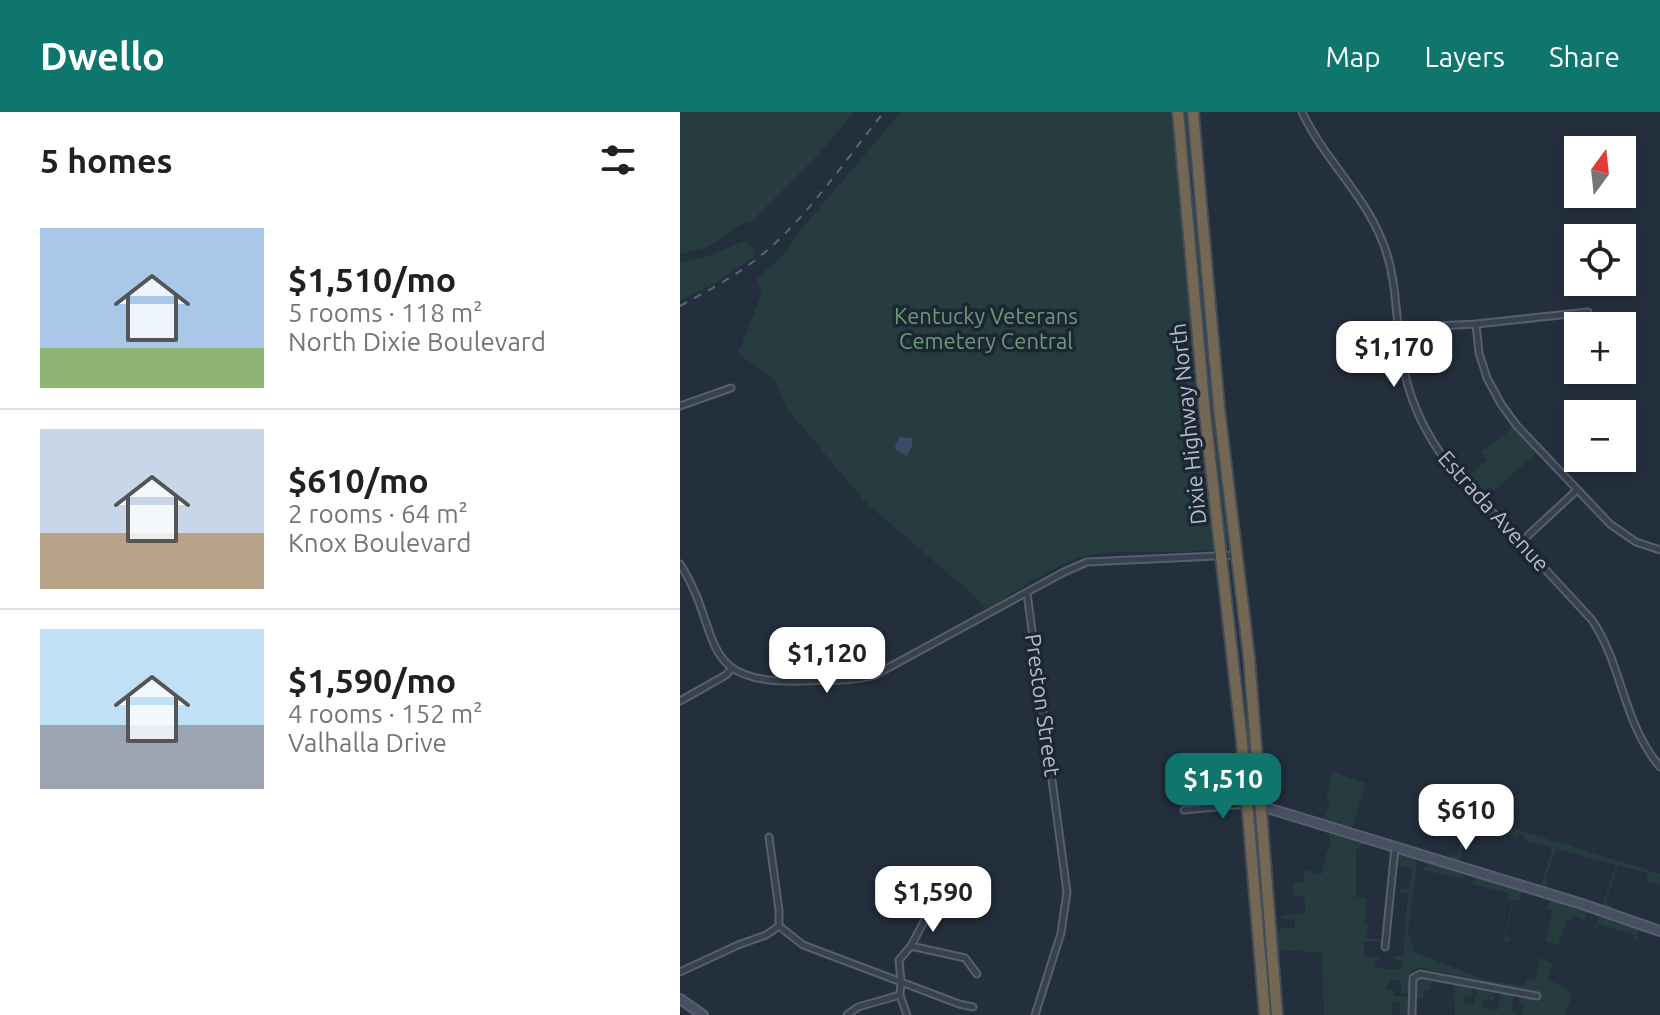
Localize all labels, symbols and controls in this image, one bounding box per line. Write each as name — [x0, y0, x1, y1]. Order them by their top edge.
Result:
text: Dwello — [40, 35, 165, 77]
text: Map — [1325, 41, 1381, 72]
text: Layers — [1425, 41, 1505, 72]
text: Share — [1549, 41, 1620, 72]
north arrow — [1564, 136, 1636, 208]
map controls — [1564, 136, 1636, 472]
icon: filters — [596, 138, 640, 182]
text: 5 homes — [40, 141, 173, 179]
button: locate — [1564, 224, 1636, 296]
icon: home — [104, 260, 200, 356]
text: $1,510/mo — [288, 260, 456, 298]
text: 5 rooms · 118 m² — [288, 298, 483, 327]
park label: Kentucky Veterans Cemetery Central — [894, 303, 1078, 353]
button: + — [1564, 312, 1636, 384]
pin: $1,170 — [1329, 321, 1459, 389]
street label: Dixie Highway North — [1164, 322, 1211, 526]
text: North Dixie Boulevard — [288, 327, 546, 356]
text: $1,170 — [1354, 332, 1434, 361]
button: − — [1564, 400, 1636, 472]
street label: Estrada Avenue — [1434, 445, 1555, 576]
icon: home — [104, 461, 200, 557]
text: $610/mo — [288, 461, 429, 499]
text: 2 rooms · 64 m² — [288, 499, 468, 528]
text: Knox Boulevard — [288, 528, 472, 557]
pin: $1,120 — [762, 627, 892, 695]
street label: Preston Street — [1021, 632, 1066, 778]
text: $1,120 — [787, 638, 867, 667]
icon: home — [104, 661, 200, 757]
text: $1,590/mo — [288, 661, 456, 699]
text: 4 rooms · 152 m² — [288, 699, 483, 728]
text: Valhalla Drive — [288, 728, 447, 757]
pin: $1,510 — [1158, 753, 1288, 821]
text: $1,510 — [1183, 764, 1263, 793]
pin: $610 — [1419, 784, 1513, 852]
text: $610 — [1437, 795, 1495, 824]
pin: $1,590 — [868, 866, 998, 934]
text: $1,590 — [893, 877, 973, 906]

